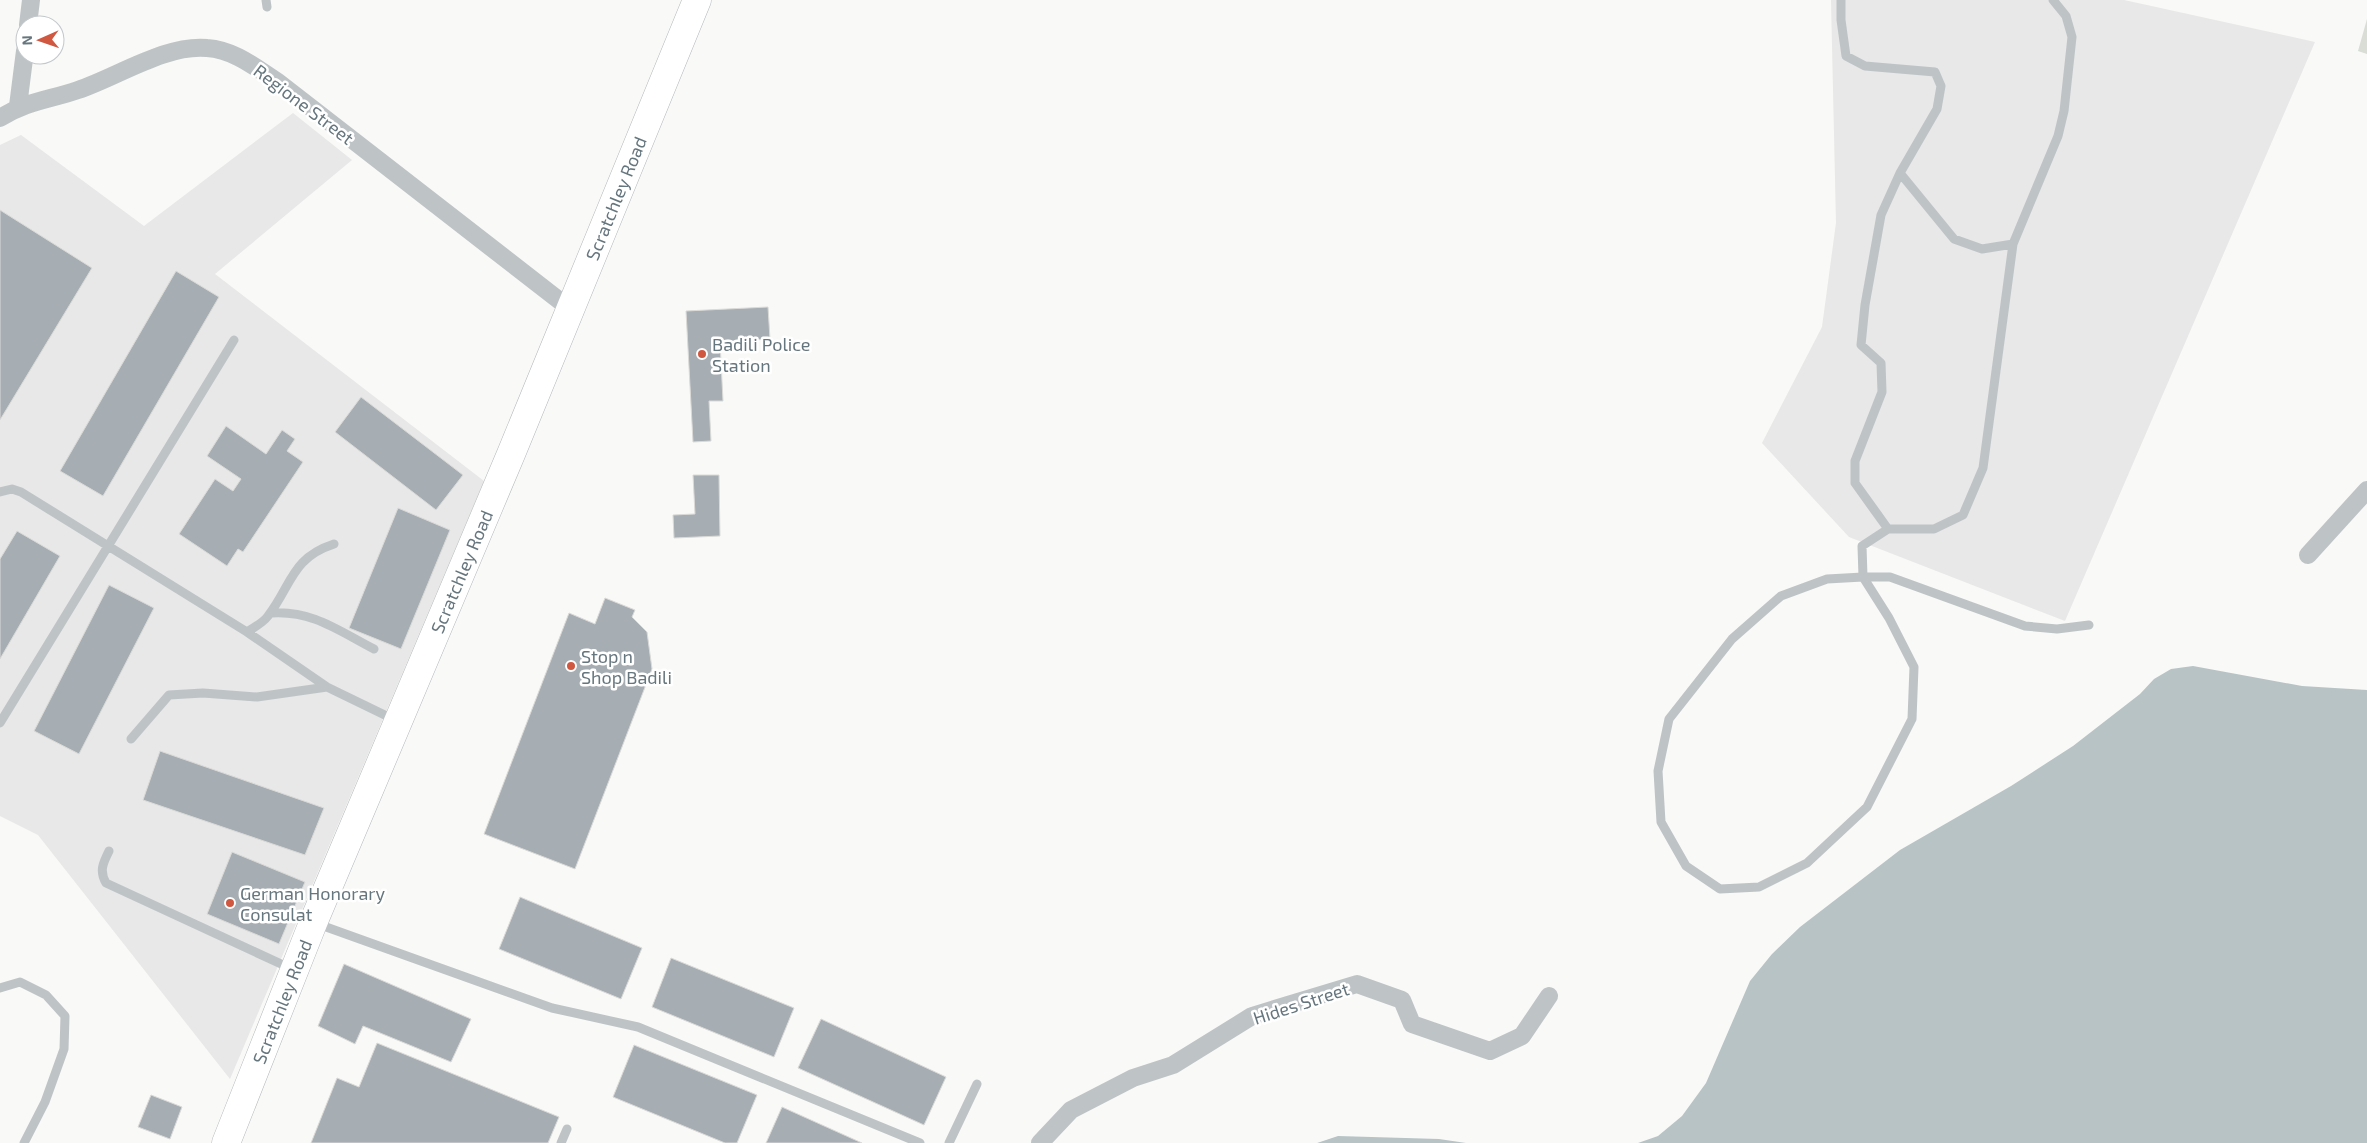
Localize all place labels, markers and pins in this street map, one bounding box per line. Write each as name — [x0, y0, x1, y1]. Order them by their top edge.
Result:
place label: Badili Police Station — [712, 333, 811, 376]
marker: Badili Police Station — [696, 348, 708, 360]
place label: Stop n Shop Badili — [581, 645, 672, 688]
marker: Stop n Shop Badili — [565, 660, 577, 672]
place label: German Honorary Consulat — [240, 882, 386, 925]
marker: German Honorary Consulat — [224, 897, 236, 909]

